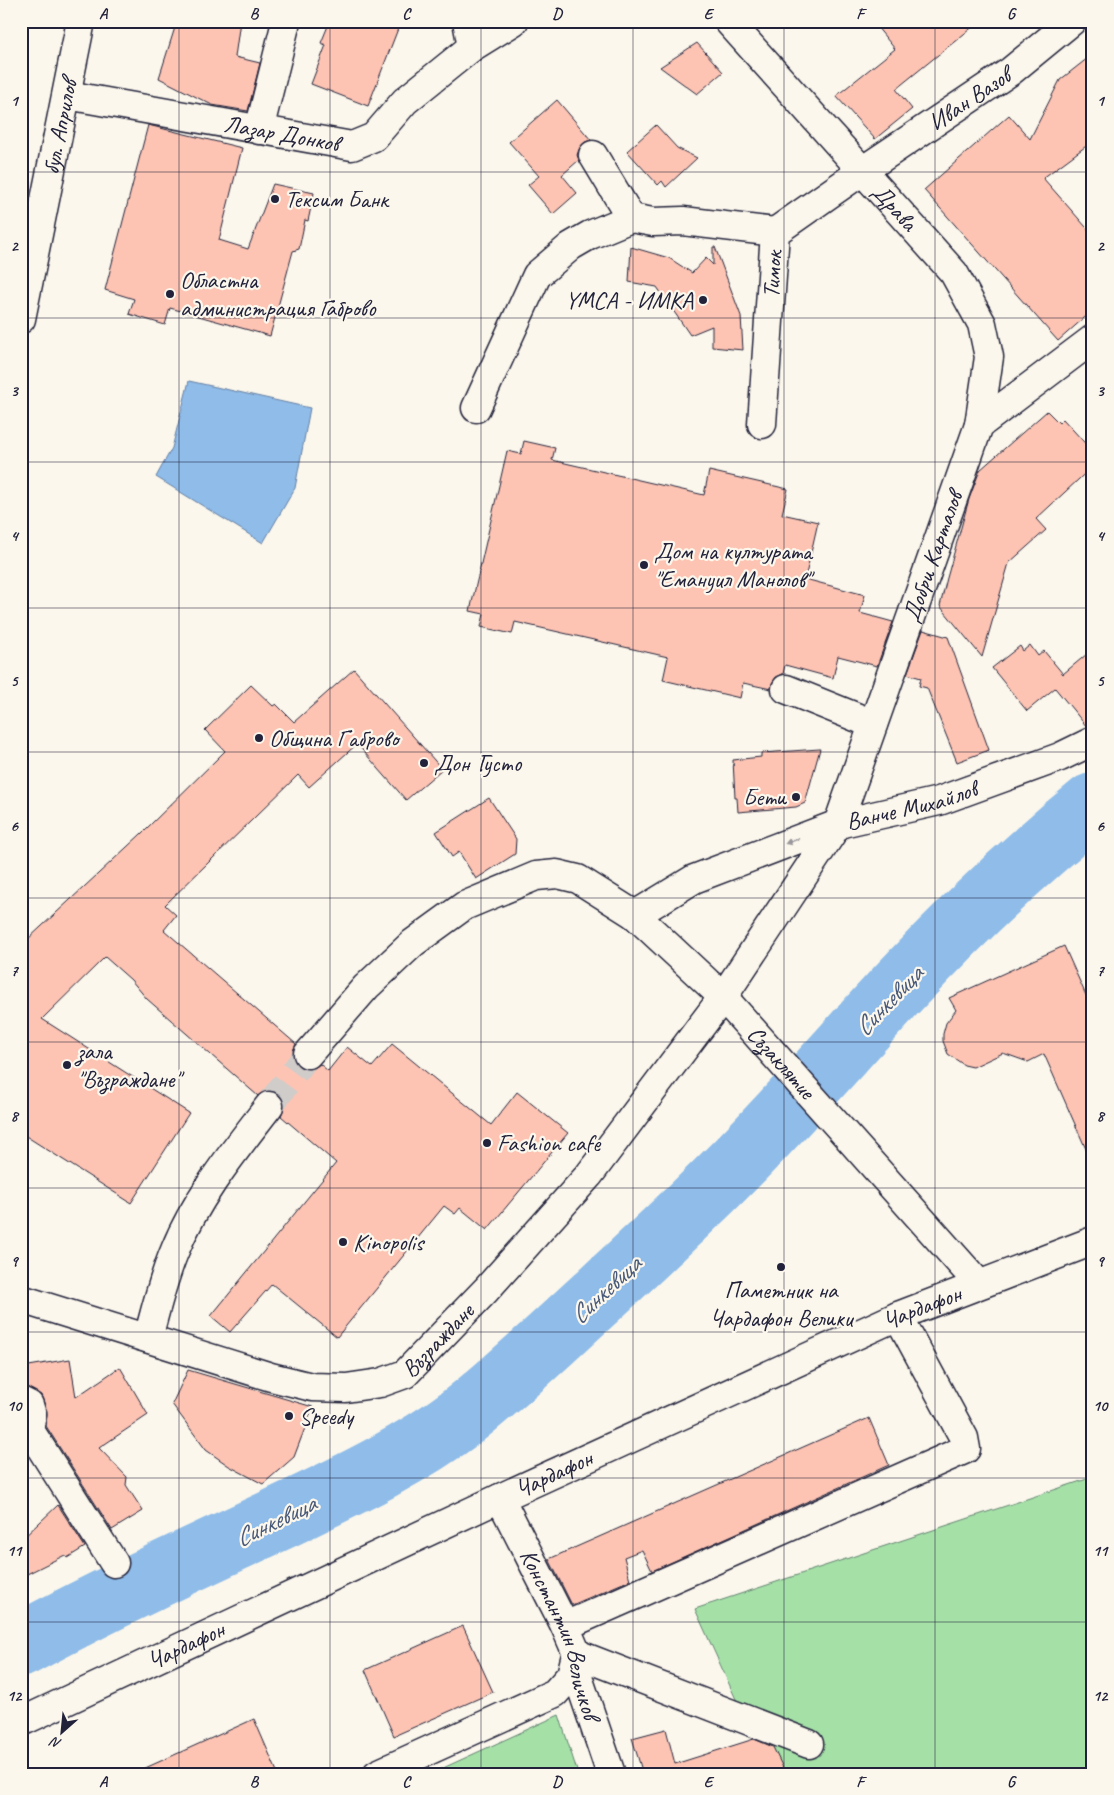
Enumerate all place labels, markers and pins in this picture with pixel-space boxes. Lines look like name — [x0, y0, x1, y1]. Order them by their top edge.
place label: Тексим Банк — [285, 184, 390, 214]
marker: Тексим Банк — [269, 193, 281, 205]
place label: Областна администрация Габрово — [180, 265, 377, 323]
place label: YMCA - ИМКА — [565, 285, 694, 315]
marker: Областна администрация Габрово — [164, 288, 176, 300]
marker: YMCA - ИМКА — [697, 294, 709, 306]
place label: Дом на културата "Емануил Манолов" — [654, 536, 816, 594]
marker: Дом на културата "Емануил Манолов" — [638, 559, 650, 571]
place label: Община Габрово — [269, 723, 401, 753]
marker: Община Габрово — [253, 732, 265, 744]
place label: Дон Густо — [434, 748, 523, 778]
marker: Дон Густо — [418, 757, 430, 769]
place label: Бети — [743, 782, 787, 812]
marker: Бети — [790, 791, 802, 803]
place label: зала "Възраждане" — [74, 1036, 185, 1095]
marker: зала "Възраждане" — [61, 1059, 73, 1071]
place label: Fashion cafe — [497, 1128, 602, 1158]
marker: Fashion cafe — [481, 1137, 493, 1149]
place label: Kinopolis — [353, 1227, 426, 1257]
marker: Kinopolis — [337, 1236, 349, 1248]
marker: Паметник на Чардафон Велики — [775, 1261, 787, 1273]
place label: Паметник на Чардафон Велики — [710, 1275, 855, 1333]
place label: Speedy — [299, 1401, 355, 1431]
marker: Speedy — [283, 1410, 295, 1422]

